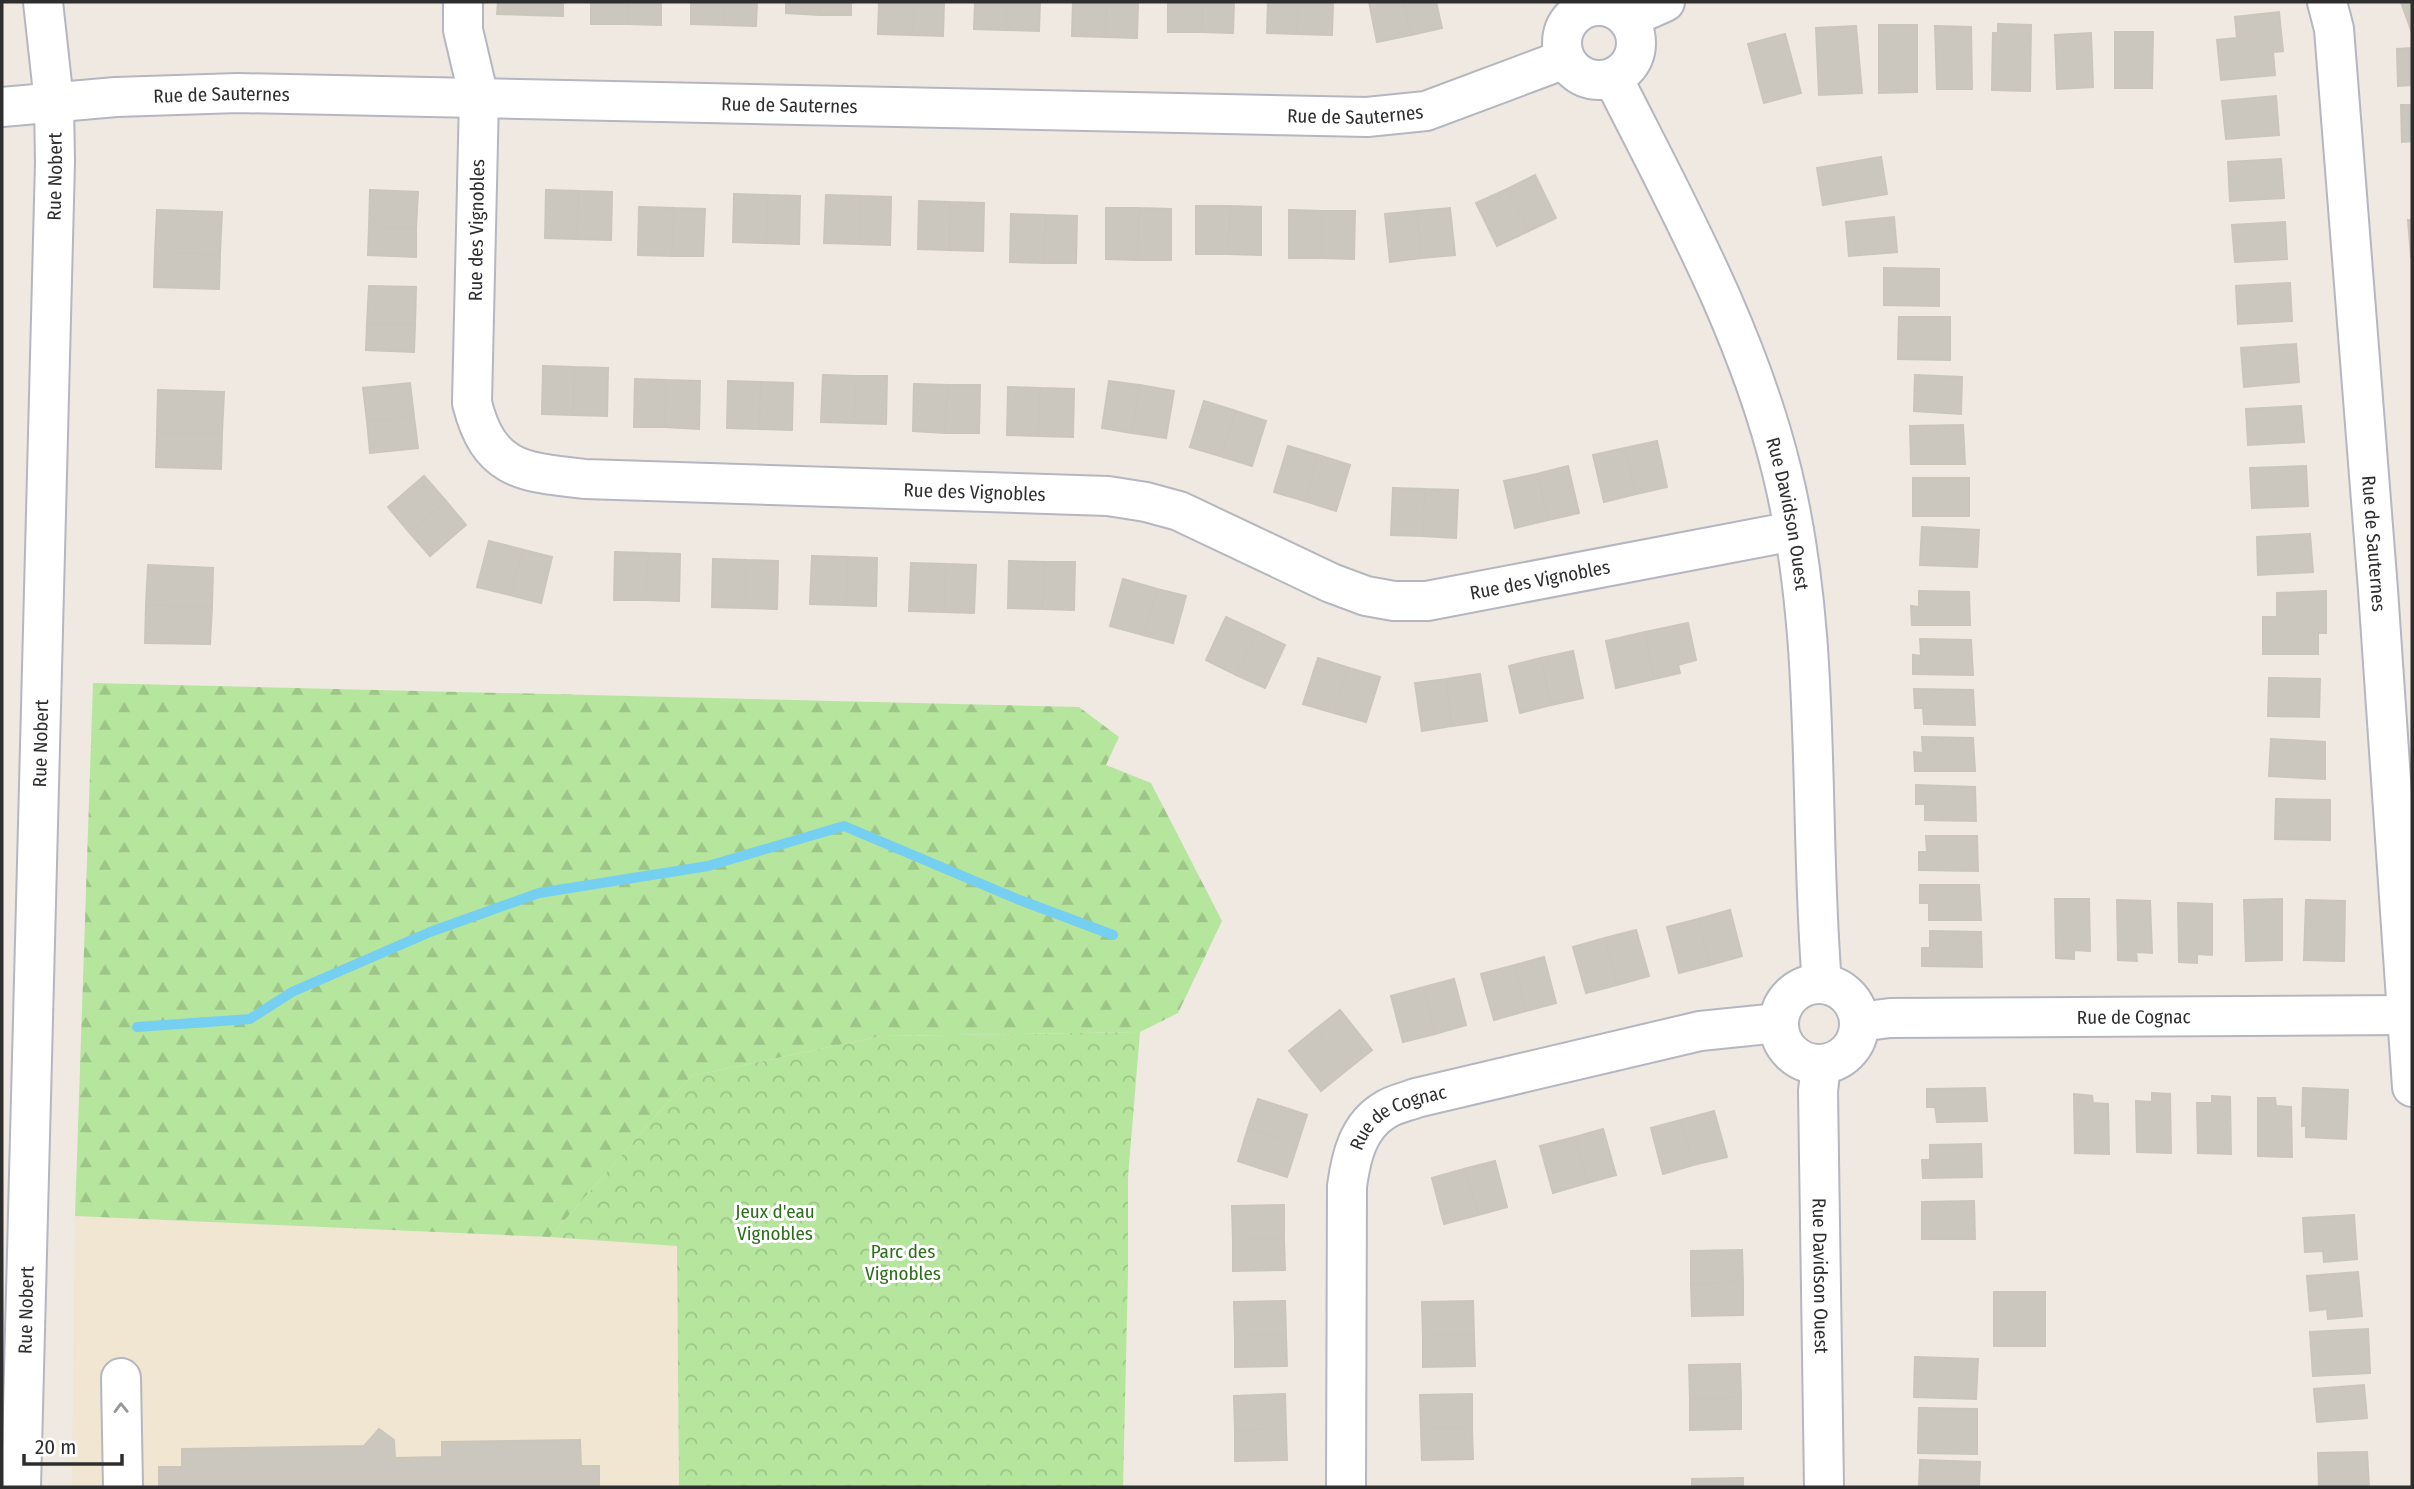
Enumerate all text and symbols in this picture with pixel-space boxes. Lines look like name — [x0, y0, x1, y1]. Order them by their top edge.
street label: Rue de Sauternes — [153, 82, 290, 108]
street label: Rue de Sauternes — [721, 92, 858, 118]
street label: Rue de Sauternes — [1287, 100, 1424, 129]
street label: Rue Nobert — [43, 131, 67, 221]
street label: Rue des Vignobles — [464, 159, 489, 301]
street label: Rue Davidson Ouest — [1761, 435, 1814, 592]
street label: Rue de Sauternes — [2357, 475, 2390, 612]
street label: Rue des Vignobles — [903, 478, 1046, 506]
street label: Rue des Vignobles — [1468, 555, 1612, 605]
street label: Rue Nobert — [28, 698, 53, 788]
street label: Rue de Cognac — [2077, 1005, 2191, 1029]
street label: Rue de Cognac — [1345, 1080, 1448, 1153]
street label: Rue Davidson Ouest — [1808, 1198, 1833, 1355]
park label: Jeux d'eau Vignobles — [735, 1200, 815, 1245]
park label: Parc des Vignobles — [865, 1240, 941, 1285]
street label: Rue Nobert — [13, 1265, 39, 1354]
one-way arrow — [114, 1403, 129, 1414]
scale bar — [24, 1422, 122, 1466]
text: 20 m — [35, 1434, 76, 1460]

